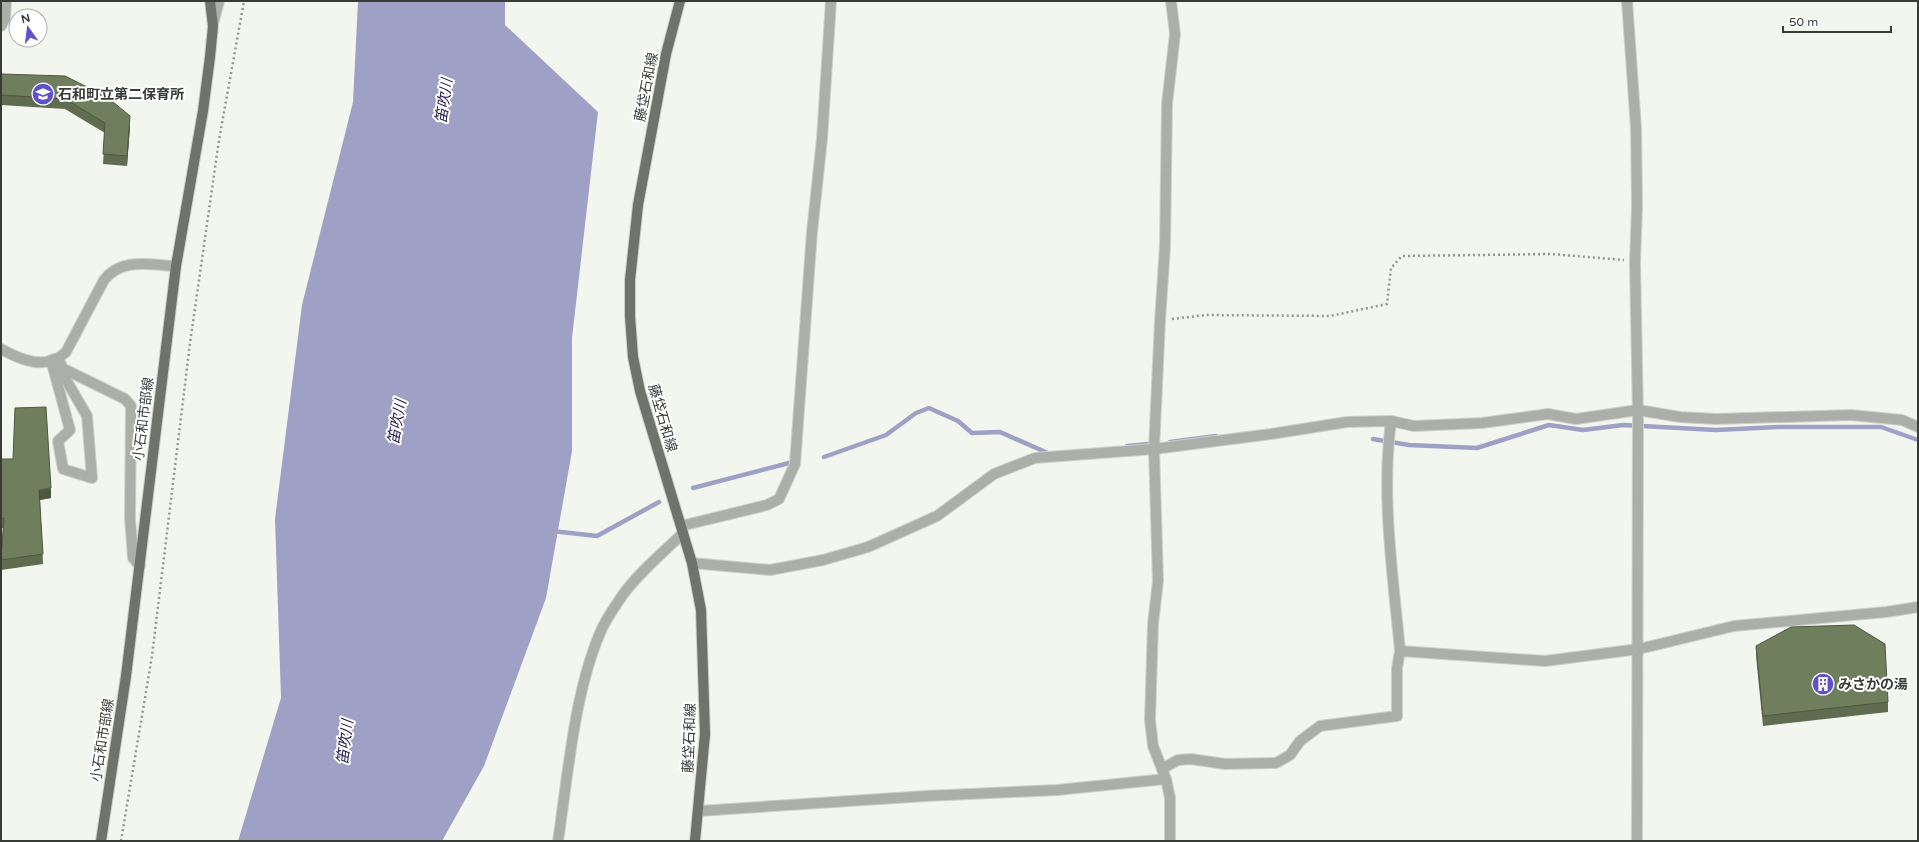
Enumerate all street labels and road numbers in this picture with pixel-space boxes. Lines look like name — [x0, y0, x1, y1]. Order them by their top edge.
street label: 藤垈石和線 — [631, 51, 662, 123]
street label: 小石和市部線 — [130, 376, 157, 462]
street label: 藤垈石和線 — [645, 382, 680, 454]
street label: 小石和市部線 — [88, 697, 117, 783]
street label: 藤垈石和線 — [680, 703, 699, 773]

